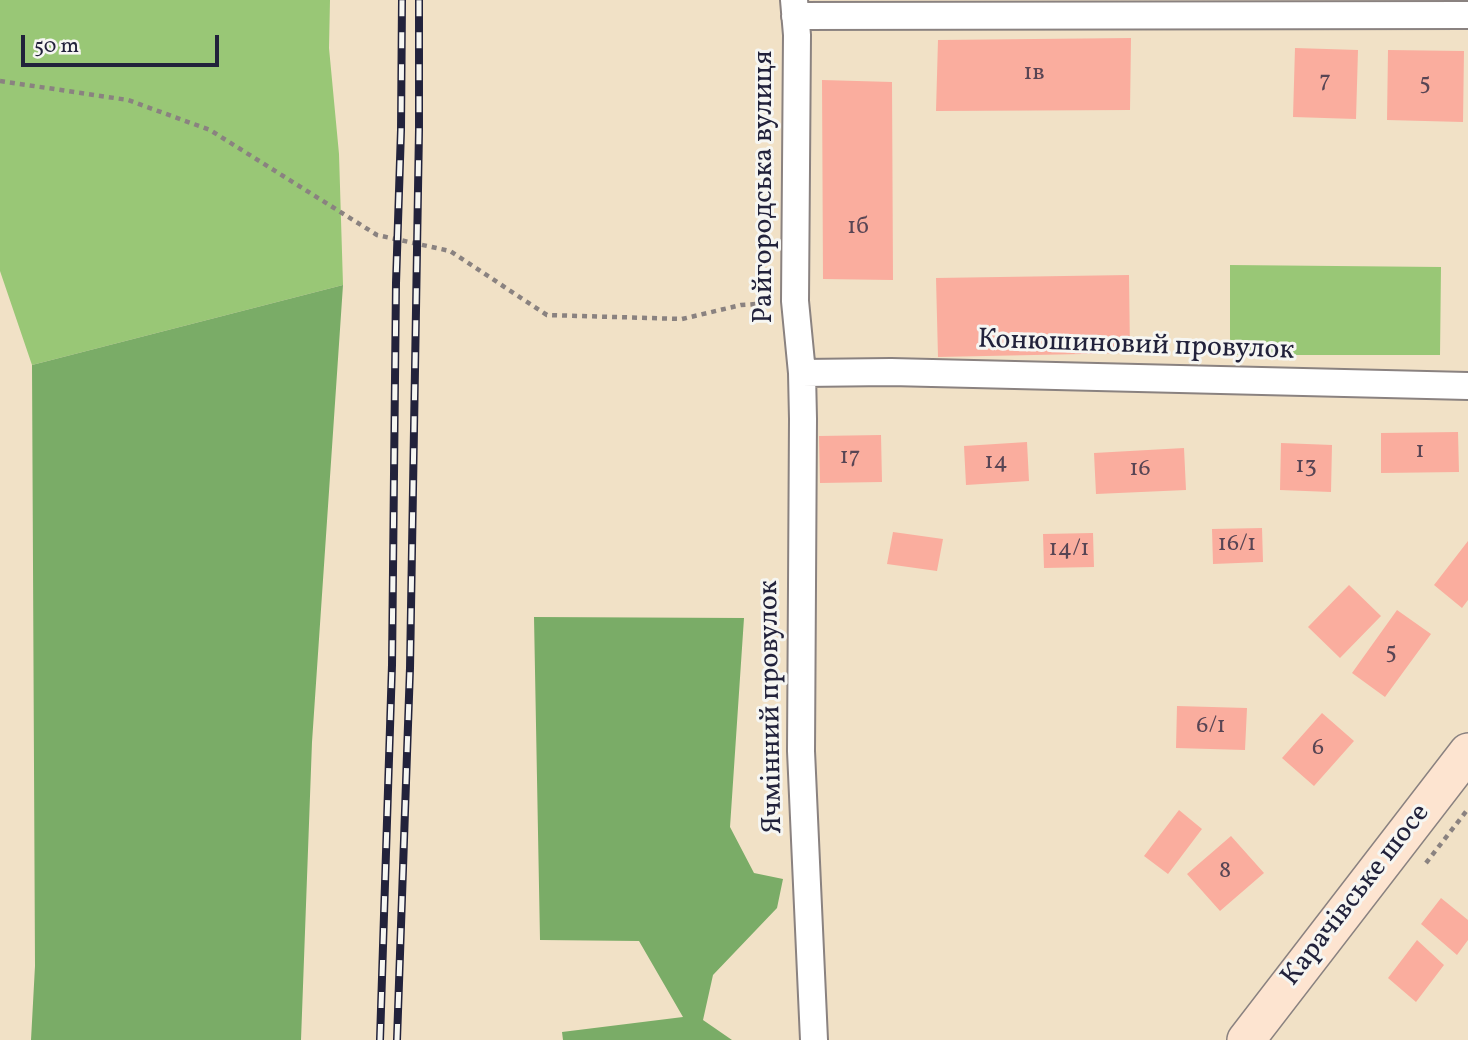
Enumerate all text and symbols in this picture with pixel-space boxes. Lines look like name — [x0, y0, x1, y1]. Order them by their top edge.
scale bar — [24, 21, 222, 65]
text: 50 m — [34, 32, 79, 61]
street label: Райгородська вулиця — [749, 50, 783, 324]
house number: 1в — [1023, 61, 1045, 89]
house number: 7 — [1319, 69, 1331, 97]
house number: 5 — [1419, 71, 1431, 99]
house number: 1б — [847, 215, 869, 243]
street label: Конюшиновий провулок — [977, 325, 1295, 369]
house number: 1 — [1415, 439, 1425, 467]
house number: 17 — [840, 445, 860, 473]
house number: 14 — [984, 450, 1008, 478]
house number: 13 — [1295, 454, 1317, 482]
house number: 16 — [1129, 457, 1151, 485]
house number: 16/1 — [1218, 532, 1256, 560]
house number: 14/1 — [1049, 537, 1089, 565]
street label: Ячмінний провулок — [754, 580, 792, 834]
house number: 5 — [1385, 640, 1397, 668]
house number: 6/1 — [1196, 714, 1226, 742]
house number: 6 — [1312, 736, 1324, 764]
street label: Карачівське шосе — [1275, 798, 1439, 994]
house number: 8 — [1219, 859, 1231, 887]

